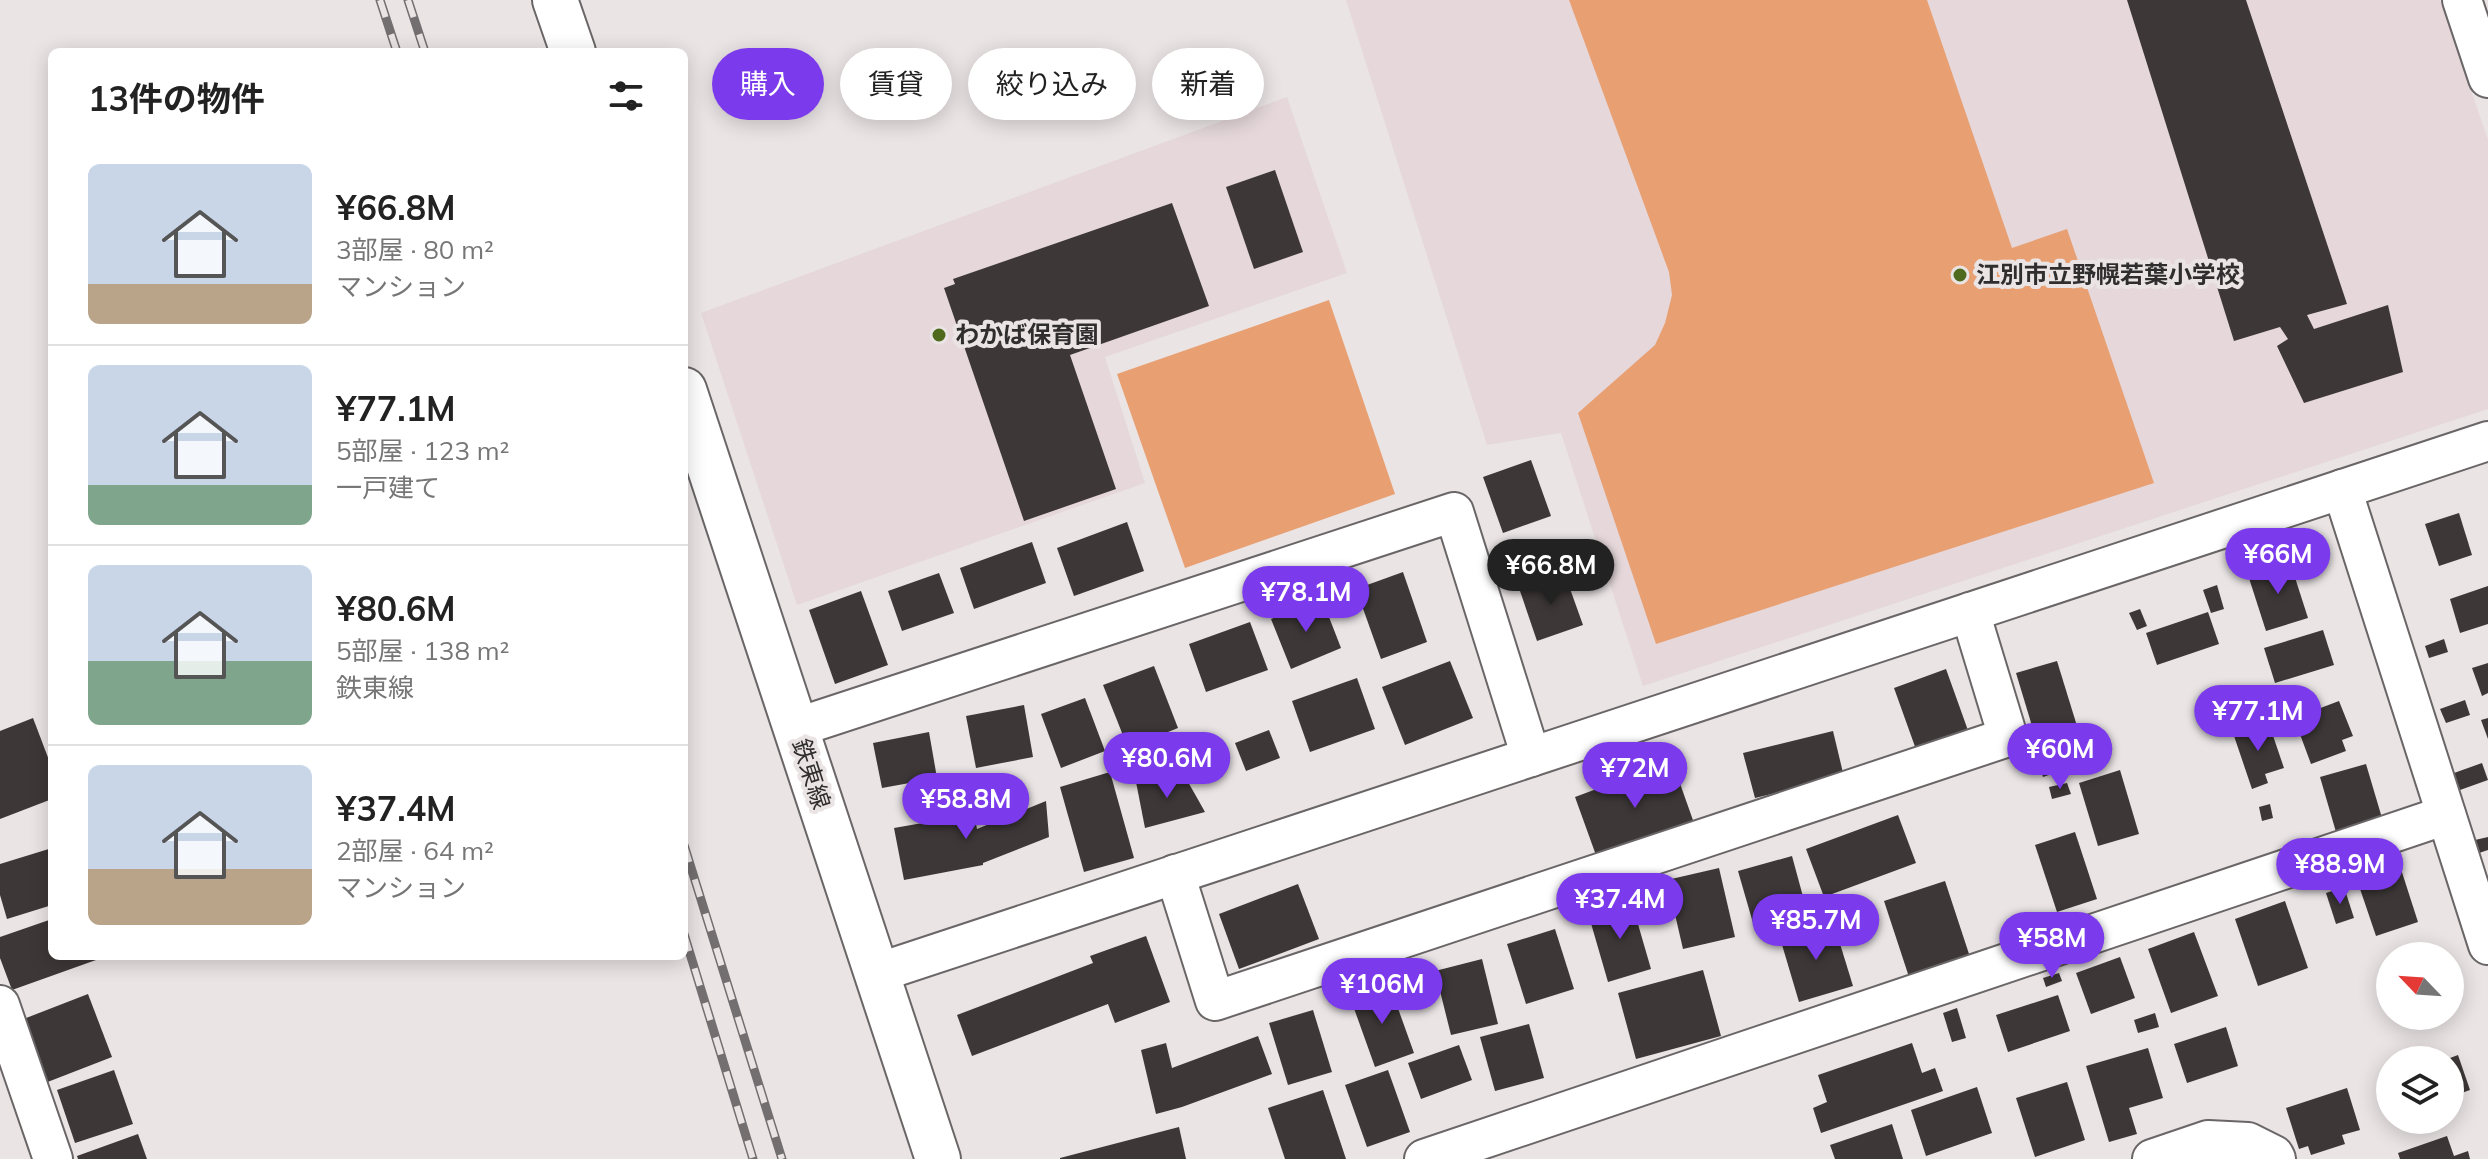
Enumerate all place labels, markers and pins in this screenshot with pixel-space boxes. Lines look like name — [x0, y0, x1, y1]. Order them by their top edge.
place label: 江別市立野幌若葉小学校 — [1976, 259, 2240, 289]
marker: 江別市立野幌若葉小学校 — [1951, 266, 1969, 284]
place label: わかば保育園 — [955, 319, 1099, 349]
marker: わかば保育園 — [930, 326, 948, 344]
pin: ¥66M — [2231, 528, 2325, 596]
pin: ¥66.8M — [1486, 539, 1616, 607]
pin: ¥78.1M — [1241, 566, 1371, 634]
pin: ¥77.1M — [2193, 685, 2323, 753]
pin: ¥60M — [2013, 723, 2107, 791]
pin: ¥80.6M — [1102, 732, 1232, 800]
pin: ¥72M — [1588, 742, 1682, 810]
pin: ¥58.8M — [901, 773, 1031, 841]
pin: ¥88.9M — [2275, 838, 2405, 906]
pin: ¥37.4M — [1555, 873, 1685, 941]
pin: ¥85.7M — [1751, 894, 1881, 962]
pin: ¥58M — [2005, 912, 2099, 980]
pin: ¥106M — [1326, 958, 1438, 1026]

